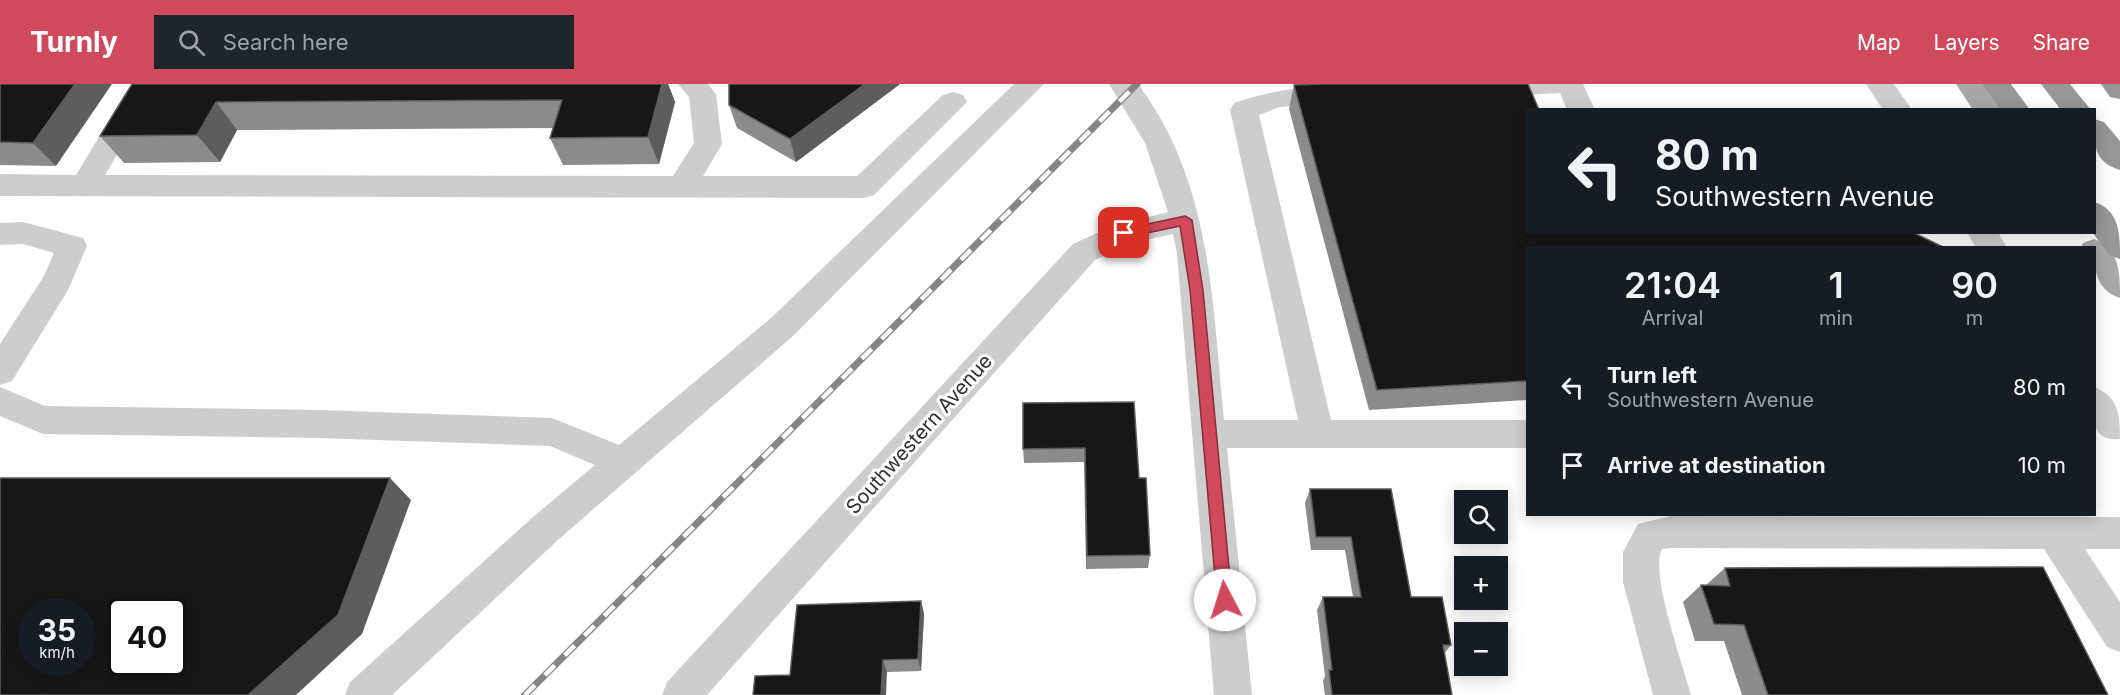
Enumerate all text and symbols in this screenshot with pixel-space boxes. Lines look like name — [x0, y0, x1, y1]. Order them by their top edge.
search box — [154, 15, 574, 69]
text: Turnly — [30, 25, 118, 59]
icon: search — [175, 26, 208, 59]
text: Search here — [223, 29, 349, 55]
text: Map — [1857, 30, 1901, 55]
text: Layers — [1934, 30, 2000, 55]
text: Share — [2033, 30, 2090, 55]
text: 80 m — [1655, 129, 1759, 180]
icon: left — [1556, 132, 1634, 210]
text: Southwestern Avenue — [1655, 180, 1934, 213]
pin — [1098, 207, 1149, 258]
icon: arrive — [1107, 216, 1140, 249]
text: 21:04 — [1624, 263, 1721, 307]
text: 1 — [1828, 263, 1844, 307]
text: 90 — [1951, 263, 1998, 307]
text: Arrival — [1642, 306, 1703, 330]
text: min — [1819, 306, 1853, 330]
text: m — [1966, 306, 1983, 330]
street label: Southwestern Avenue — [841, 349, 997, 519]
text: Turn left — [1607, 362, 1697, 388]
icon: left — [1556, 371, 1589, 404]
text: 80 m — [2013, 374, 2066, 400]
text: Southwestern Avenue — [1607, 388, 1814, 412]
icon: arrive — [1556, 449, 1589, 482]
text: Arrive at destination — [1607, 452, 1826, 478]
text: 10 m — [2018, 452, 2066, 478]
map controls — [1454, 490, 1508, 676]
button: search — [1454, 490, 1508, 544]
button: + — [1454, 556, 1508, 610]
position arrow — [1193, 568, 1257, 632]
speed limit sign: 40 — [108, 598, 186, 676]
text: 35 — [38, 612, 76, 648]
button: − — [1454, 622, 1508, 676]
text: km/h — [39, 643, 75, 662]

